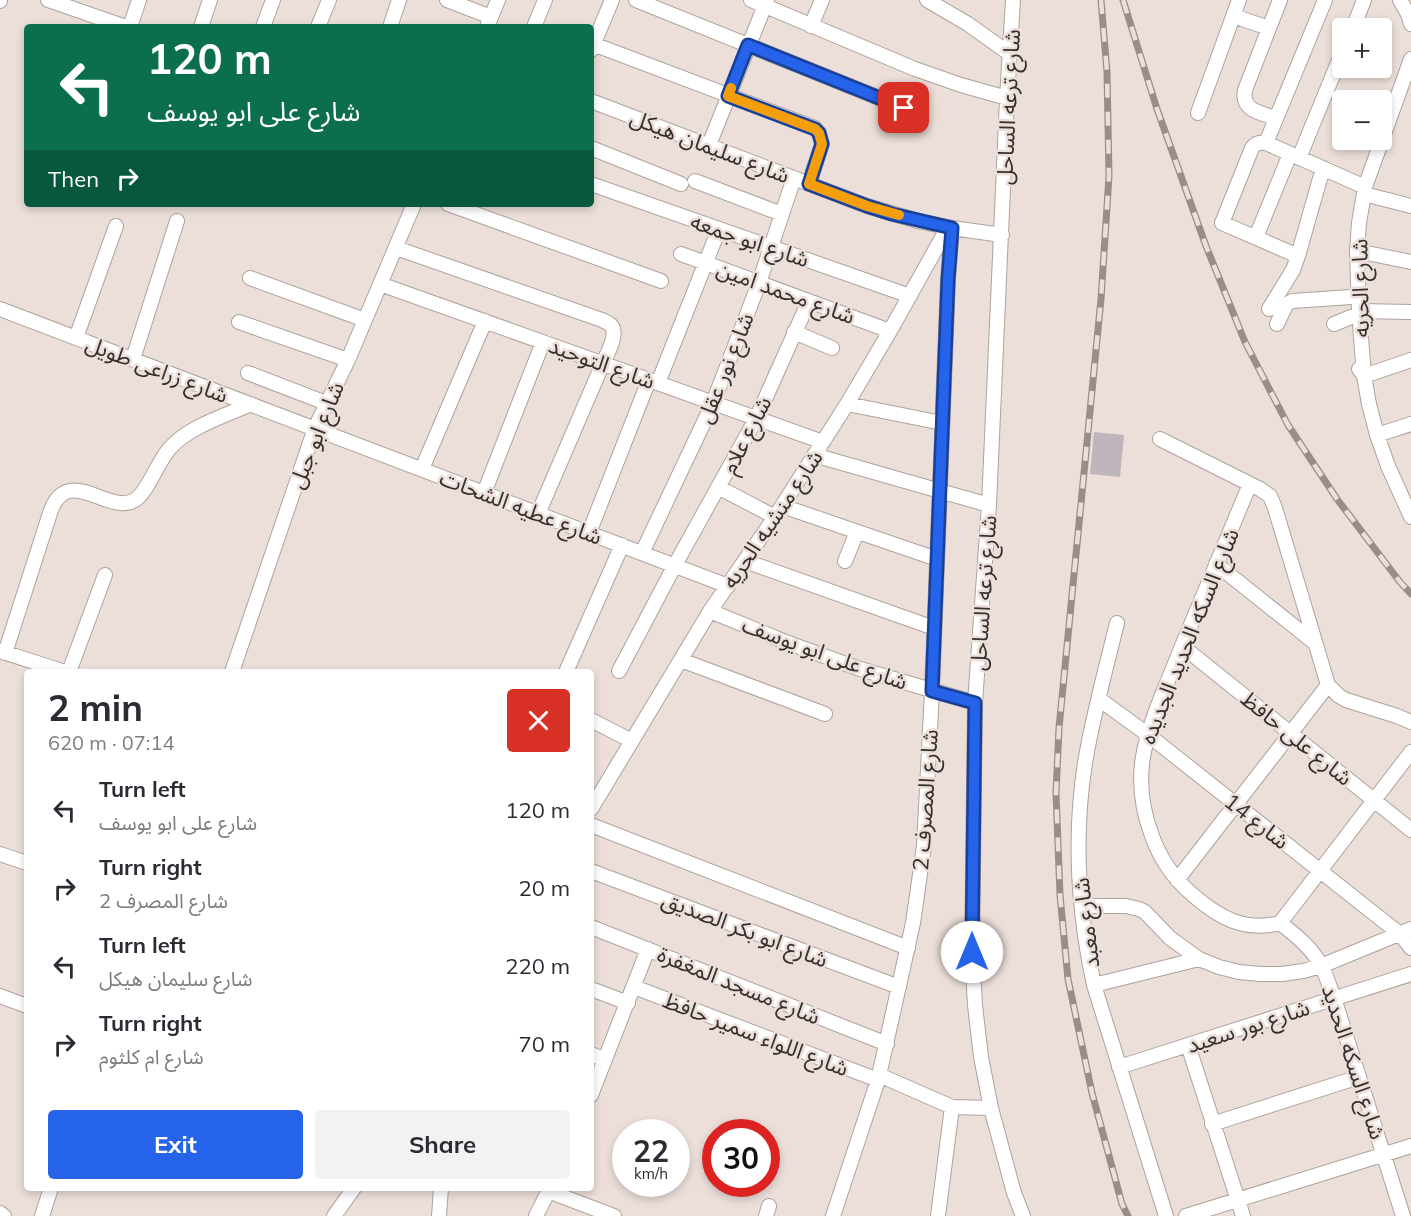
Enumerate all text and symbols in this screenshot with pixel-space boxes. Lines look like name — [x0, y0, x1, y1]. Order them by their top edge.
map controls — [1332, 18, 1392, 150]
button: + — [1332, 18, 1392, 78]
street label: شارع ترعه الساحل — [990, 28, 1029, 186]
text: 120 m — [147, 32, 272, 85]
icon: left — [48, 48, 126, 126]
pin — [878, 82, 929, 133]
button: − — [1332, 90, 1392, 150]
icon: arrive — [887, 91, 920, 124]
text: شارع على ابو يوسف — [147, 94, 360, 128]
street label: شارع سليمان هيكل — [625, 103, 794, 192]
icon: right — [111, 162, 144, 195]
text: Then — [48, 165, 99, 193]
street label: شارع ابو جمعه — [686, 207, 813, 276]
street label: شارع الحريه — [1345, 238, 1378, 338]
street label: شارع محمد امين — [712, 254, 859, 333]
street label: شارع نور عقل — [690, 309, 763, 428]
street label: شارع زراعى طويل — [81, 329, 232, 412]
street label: شارع التوحيد — [544, 331, 659, 398]
street label: شارع ابو جبل — [282, 378, 353, 494]
street label: شارع علام — [715, 391, 780, 480]
street label: شارع منشيه الحريه — [715, 444, 831, 595]
street label: شارع عطيه الشحات — [435, 463, 606, 554]
street label: شارع ترعه الساحل — [964, 514, 1005, 672]
street label: شارع السكه الحديد الجديده — [1133, 524, 1248, 749]
street label: شارع على ابو يوسف — [737, 610, 911, 699]
street label: شارع على حافظ — [1234, 684, 1359, 794]
text: 2 min — [48, 685, 143, 730]
button: close — [507, 689, 570, 752]
street label: شارع المصرف 2 — [906, 728, 947, 872]
text: 620 m · 07:14 — [48, 730, 174, 755]
text: Turn left — [99, 775, 186, 803]
street label: شارع 14 — [1217, 787, 1295, 857]
icon: left — [48, 794, 81, 827]
text: 120 m — [505, 796, 570, 824]
text: شارع على ابو يوسف — [99, 810, 257, 835]
text: Turn right — [99, 853, 202, 881]
icon: right — [48, 872, 81, 905]
text: 20 m — [519, 874, 570, 902]
street label: شارع معبد — [1067, 876, 1108, 970]
street label: شارع ابو بكر الصديق — [657, 885, 832, 976]
text: شارع المصرف 2 — [99, 888, 228, 913]
position arrow — [940, 920, 1004, 984]
text: Turn left — [99, 931, 186, 959]
street label: شارع مسجد المغفرة — [652, 940, 824, 1033]
icon: left — [48, 950, 81, 983]
text: 220 m — [505, 952, 570, 980]
text: شارع سليمان هيكل — [99, 966, 252, 991]
street label: شارع السكه الحديد — [1313, 981, 1392, 1144]
street label: شارع اللواء سمير حافظ — [658, 986, 853, 1085]
street label: شارع بور سعيد — [1183, 993, 1314, 1062]
text: Turn right — [99, 1009, 202, 1037]
icon: right — [48, 1028, 81, 1061]
text: 70 m — [519, 1030, 570, 1058]
text: شارع ام كلثوم — [99, 1044, 204, 1069]
button: Exit — [48, 1110, 303, 1179]
button: Share — [315, 1110, 570, 1179]
speed limit sign: 30 — [702, 1119, 780, 1197]
text: 22 — [633, 1132, 669, 1170]
text: km/h — [634, 1164, 668, 1183]

